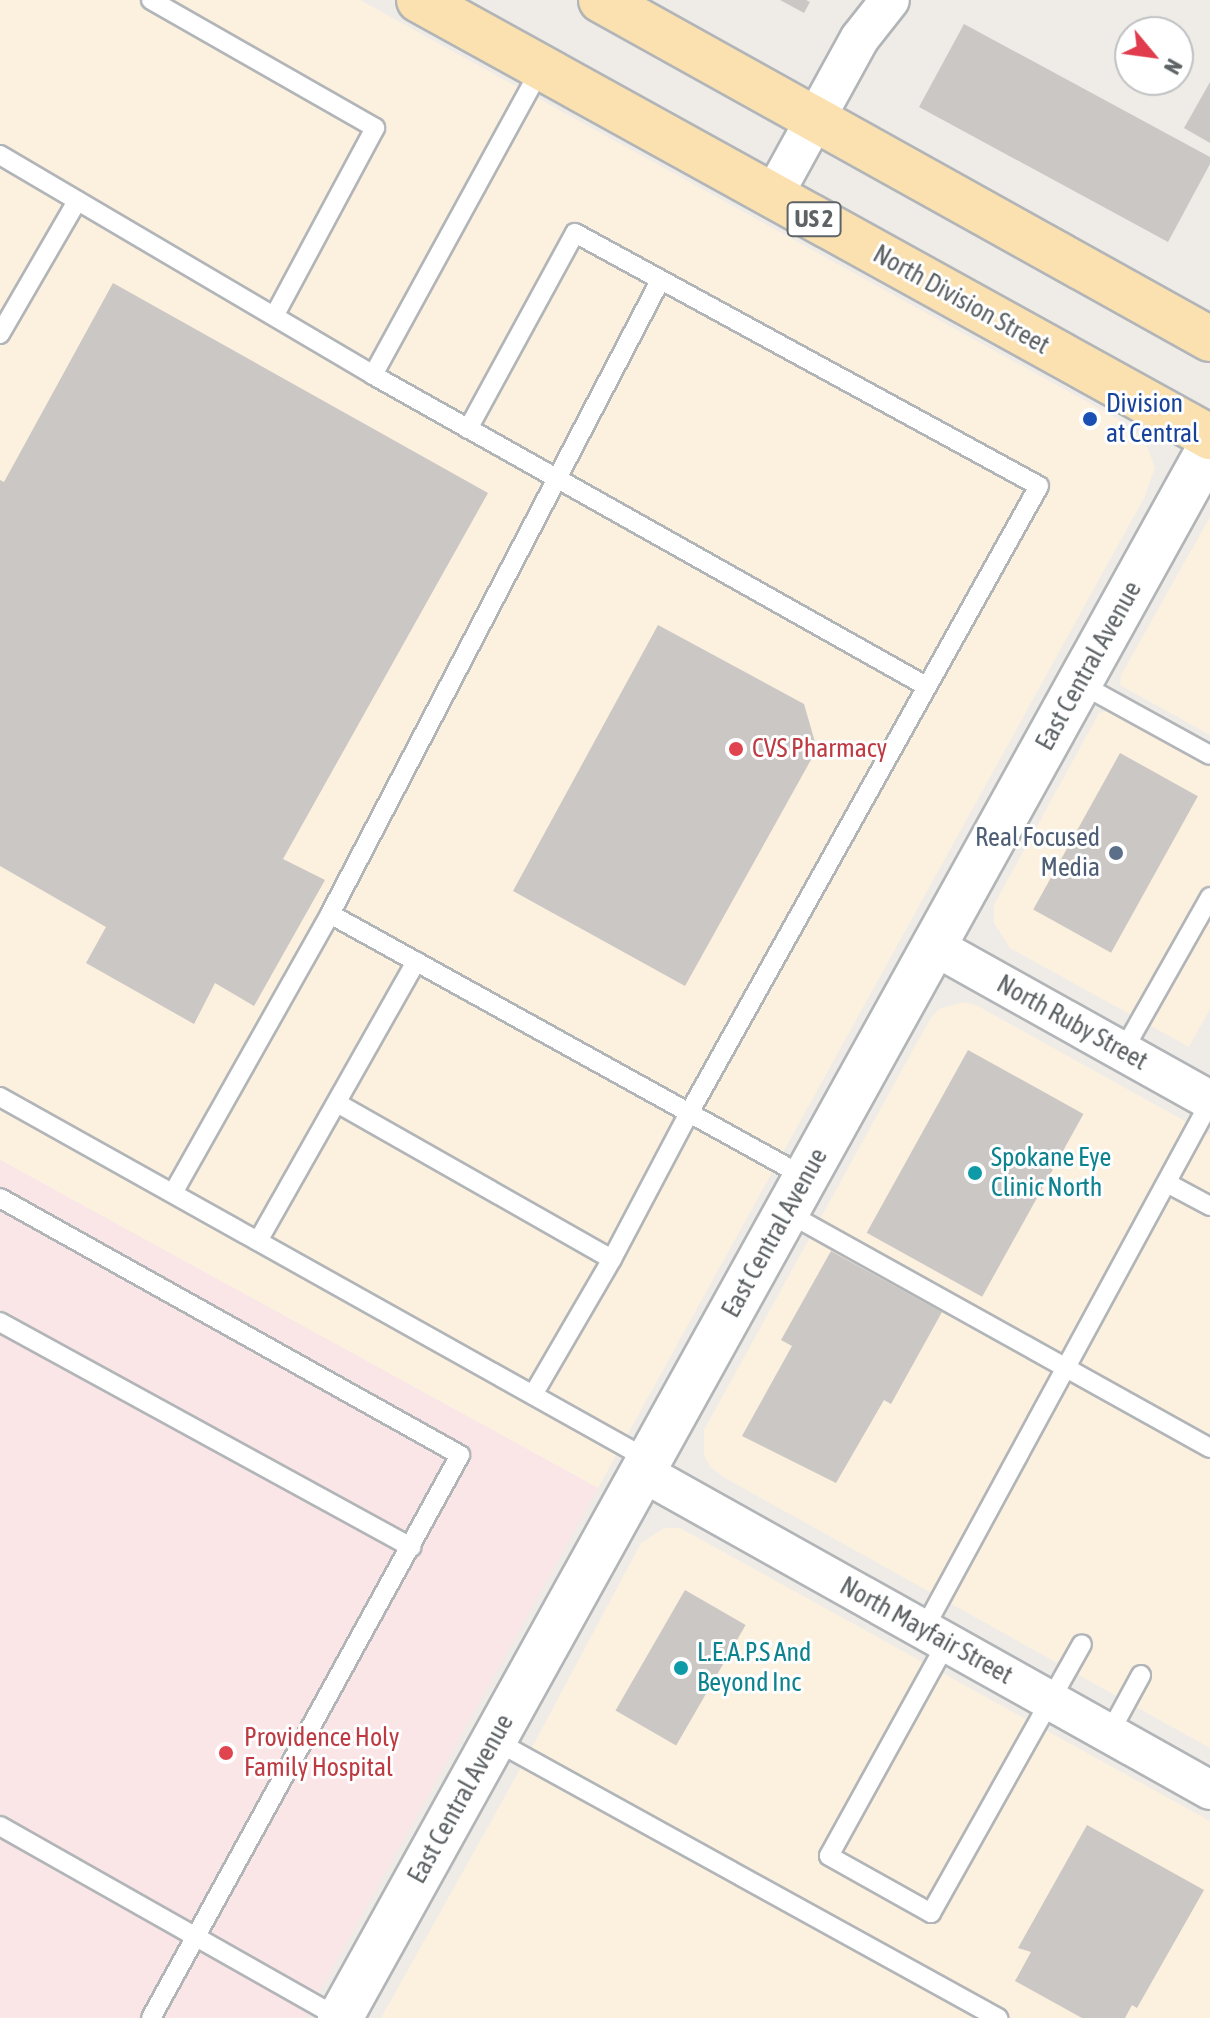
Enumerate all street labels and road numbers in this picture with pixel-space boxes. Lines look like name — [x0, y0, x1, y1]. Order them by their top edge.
road number: US 2 — [786, 199, 842, 239]
street label: North Division Street — [868, 239, 1054, 361]
street label: East Central Avenue — [1030, 576, 1148, 756]
street label: North Ruby Street — [991, 969, 1153, 1077]
street label: East Central Avenue — [716, 1143, 834, 1323]
street label: North Mayfair Street — [834, 1571, 1018, 1691]
street label: East Central Avenue — [402, 1709, 520, 1889]

